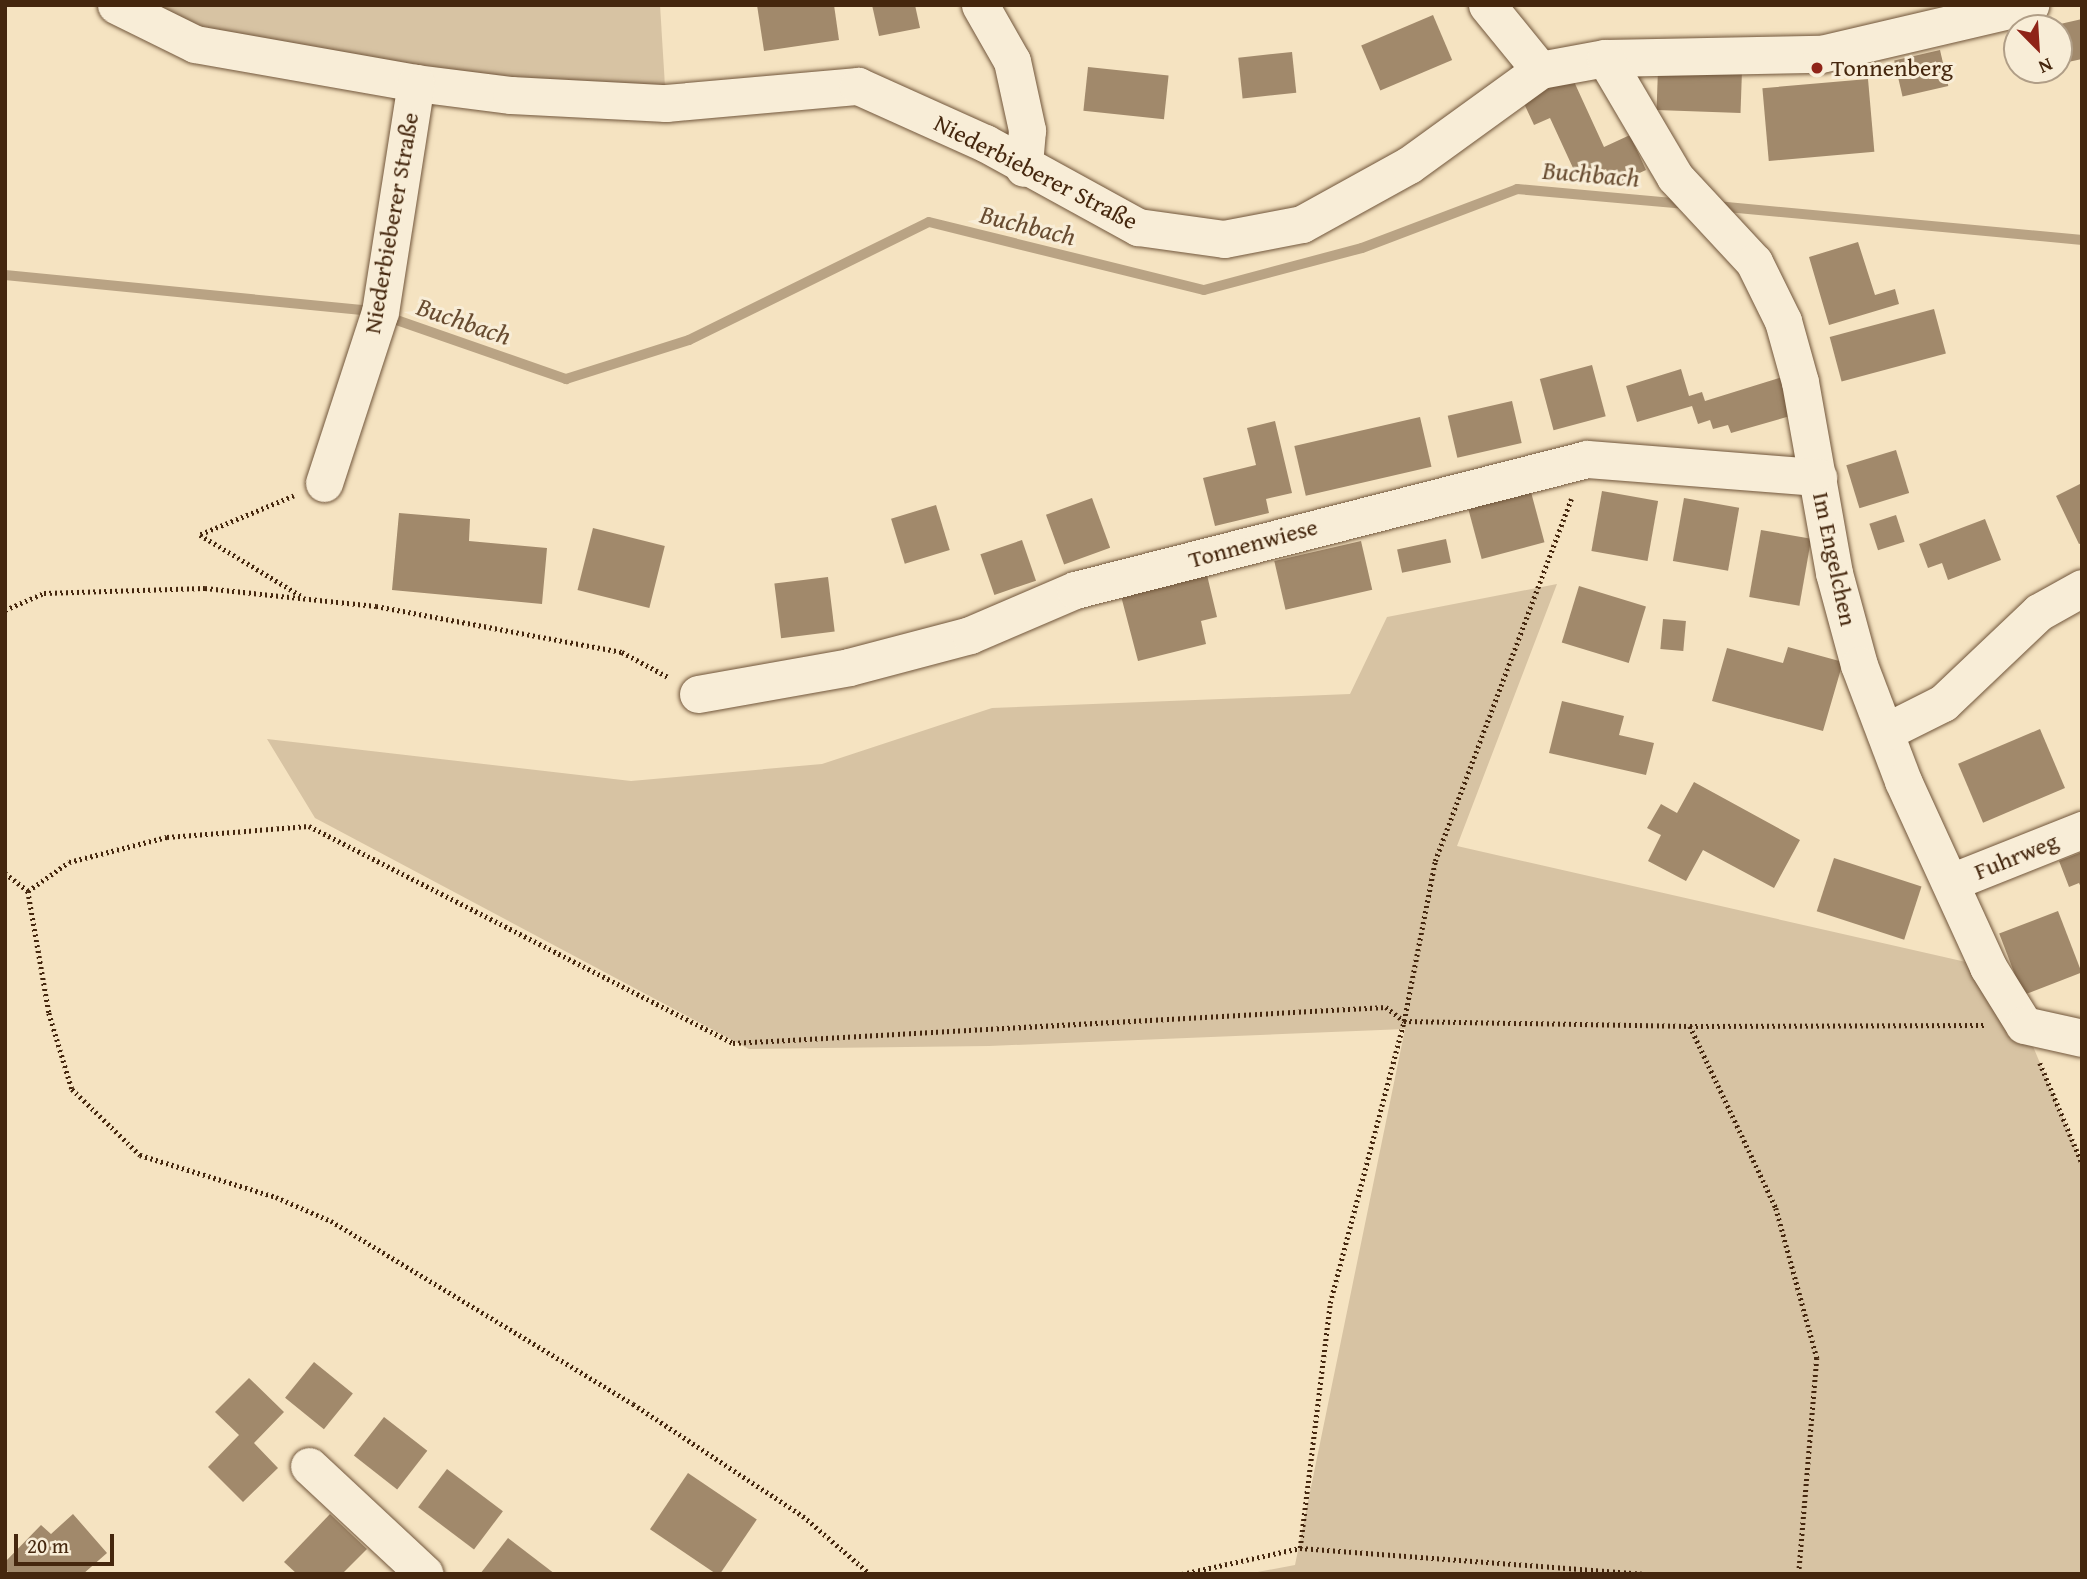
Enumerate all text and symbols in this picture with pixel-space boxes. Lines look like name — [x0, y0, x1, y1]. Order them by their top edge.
north arrow — [2003, 14, 2073, 84]
text: N — [2034, 51, 2057, 82]
place label: Tonnenberg — [1831, 54, 1953, 82]
marker: Tonnenberg — [1809, 60, 1825, 76]
street label: Niederbieberer Straße — [930, 108, 1142, 236]
street label: Niederbieberer Straße — [357, 110, 425, 336]
water label: Buchbach — [1541, 154, 1641, 194]
water label: Buchbach — [977, 198, 1079, 252]
water label: Buchbach — [413, 290, 515, 352]
street label: Im Engelchen — [1807, 489, 1863, 629]
street label: Tonnenwiese — [1185, 512, 1321, 574]
street label: Fuhrweg — [1970, 826, 2062, 886]
scale bar — [18, 1520, 117, 1564]
text: 20 m — [27, 1530, 69, 1561]

